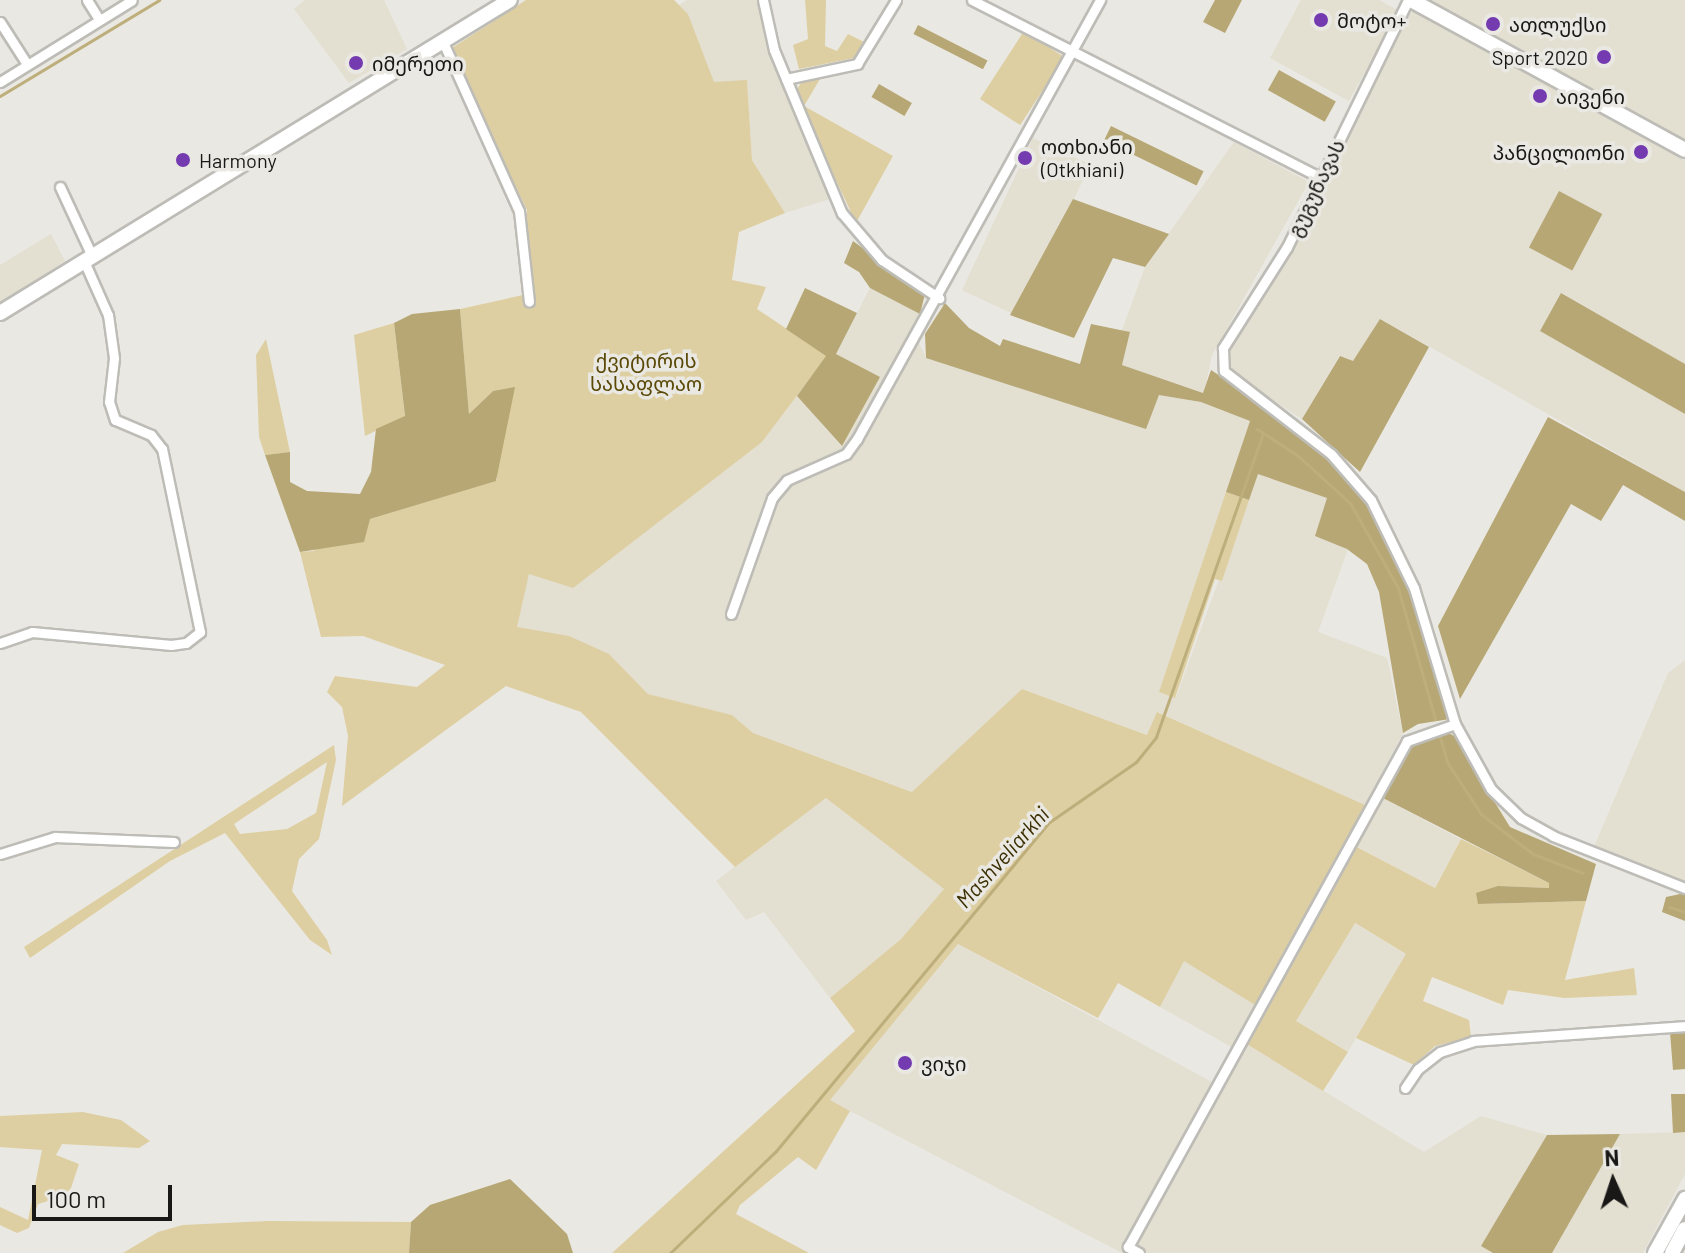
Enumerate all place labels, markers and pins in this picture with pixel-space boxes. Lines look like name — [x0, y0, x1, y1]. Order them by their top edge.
place label: მოტო+ — [1337, 8, 1407, 32]
marker: მოტო+ — [1312, 11, 1330, 29]
place label: ათლუქსი — [1509, 12, 1607, 36]
marker: ათლუქსი — [1484, 15, 1502, 33]
place label: Sport 2020 — [1492, 45, 1588, 69]
marker: Sport 2020 — [1595, 48, 1613, 66]
place label: იმერეთი — [372, 51, 464, 75]
marker: იმერეთი — [347, 54, 365, 72]
place label: აივენი — [1556, 84, 1625, 108]
marker: აივენი — [1531, 87, 1549, 105]
place label: ოთხიანი (Otkhiani) — [1041, 134, 1133, 181]
place label: პანცილიონი — [1493, 140, 1625, 164]
marker: პანცილიონი — [1632, 143, 1650, 161]
place label: Harmony — [199, 148, 277, 172]
marker: ოთხიანი (Otkhiani) — [1016, 149, 1034, 167]
marker: Harmony — [174, 151, 192, 169]
place label: ვიჯი — [921, 1051, 967, 1075]
marker: ვიჯი — [896, 1054, 914, 1072]

